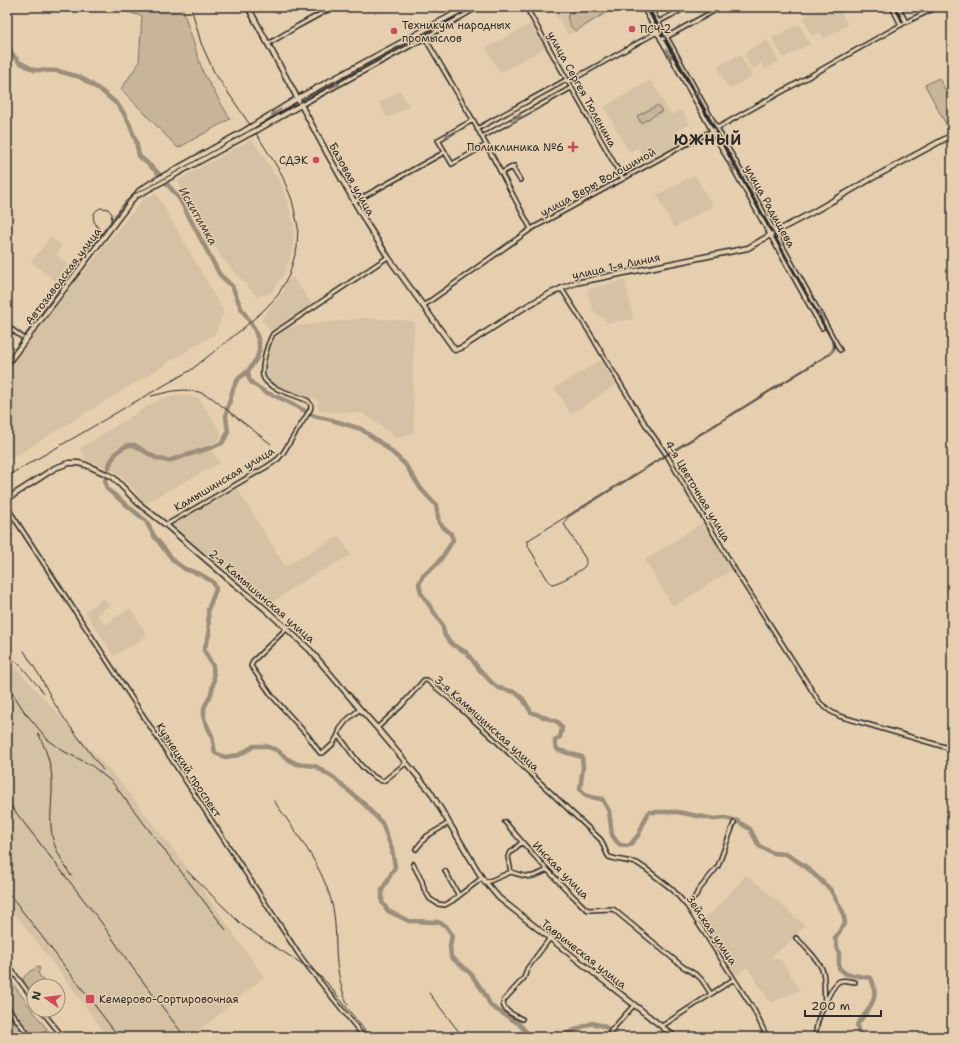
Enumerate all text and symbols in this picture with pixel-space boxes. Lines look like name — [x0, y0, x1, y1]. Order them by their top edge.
place label: Техникум народных промыслов — [402, 18, 511, 46]
place label: ПСЧ-2 — [640, 22, 671, 37]
marker: ПСЧ-2 — [627, 24, 637, 34]
marker: Техникум народных промыслов — [389, 26, 399, 36]
street label: улица Сергея Тюленина — [543, 29, 620, 150]
one-way arrow — [665, 48, 672, 59]
one-way arrow — [329, 83, 341, 89]
one-way arrow — [695, 89, 702, 100]
one-way arrow — [271, 108, 281, 116]
one-way arrow — [510, 115, 522, 122]
one-way arrow — [444, 130, 456, 137]
district label: ЮЖНЫЙ — [674, 130, 742, 150]
street label: Базовая улица — [325, 140, 378, 219]
place label: Поликлиника №6 — [467, 140, 564, 155]
marker: Поликлиника №6 — [567, 141, 579, 153]
street label: улица Веры Волошиной — [538, 144, 659, 221]
place label: СДЭК — [279, 153, 308, 168]
marker: СДЭК — [311, 155, 321, 165]
one-way arrow — [729, 161, 735, 173]
street label: улица Радищева — [741, 162, 799, 250]
water label: Искитимка — [175, 184, 221, 248]
street label: Автозаводская улица — [22, 225, 105, 328]
street label: улица 1-я Линия — [571, 250, 661, 283]
one-way arrow — [818, 310, 824, 322]
street label: 4-я Цветочная улица — [661, 438, 734, 545]
street label: Камышинская улица — [171, 443, 277, 515]
street label: 2-я Камышинская улица — [206, 546, 318, 647]
street label: 3-я Камышинская улица — [431, 672, 542, 775]
street label: Кузнецкий проспект — [152, 720, 225, 821]
street label: Инская улица — [529, 838, 592, 903]
street label: Зейская улица — [683, 893, 740, 968]
street label: Таврическая улица — [538, 916, 629, 992]
north arrow — [26, 978, 66, 1018]
text: N — [28, 989, 45, 1002]
place label: Кемерово-Сортировочная — [99, 992, 239, 1007]
scale bar — [805, 992, 881, 1018]
marker: Кемерово-Сортировочная — [84, 993, 96, 1005]
text: 200 m — [811, 998, 850, 1014]

